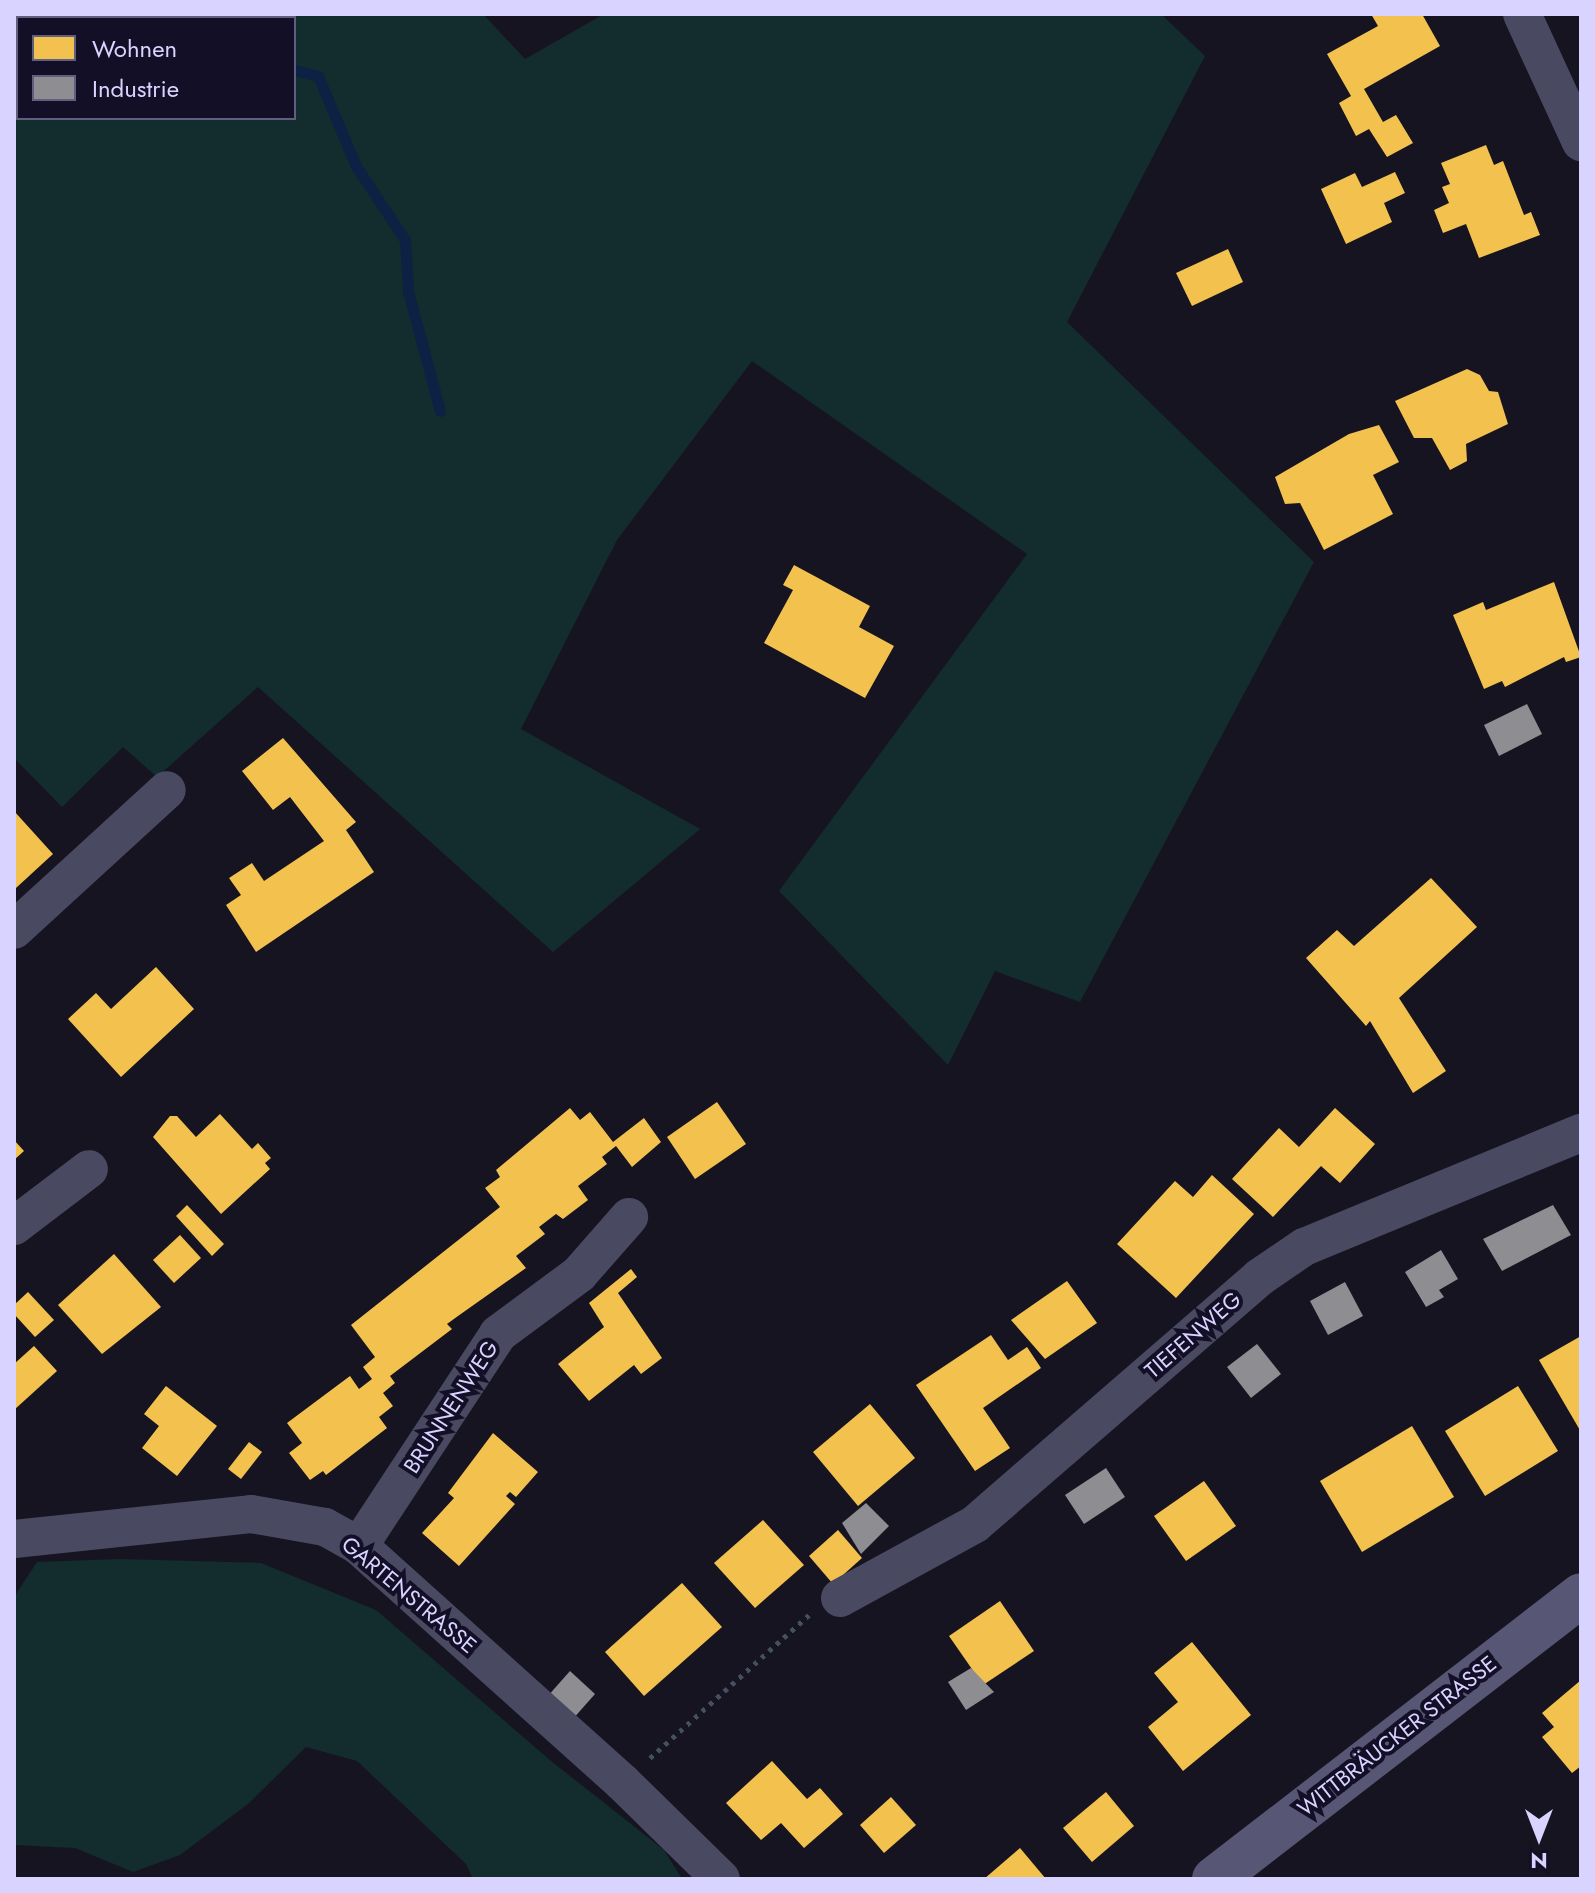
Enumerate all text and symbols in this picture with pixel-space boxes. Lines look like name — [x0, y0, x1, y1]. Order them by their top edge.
legend — [16, 16, 296, 120]
text: Wohnen — [92, 31, 177, 66]
text: Industrie — [92, 71, 179, 106]
street label: TIEFENWEG — [1140, 1286, 1246, 1384]
street label: BRUNNENWEG — [398, 1336, 504, 1478]
street label: GARTENSTRASSE — [336, 1531, 482, 1659]
street label: WITTBRÄUCKER STRASSE — [1292, 1650, 1502, 1822]
north arrow — [1499, 1797, 1579, 1877]
text: N — [1530, 1845, 1548, 1877]

